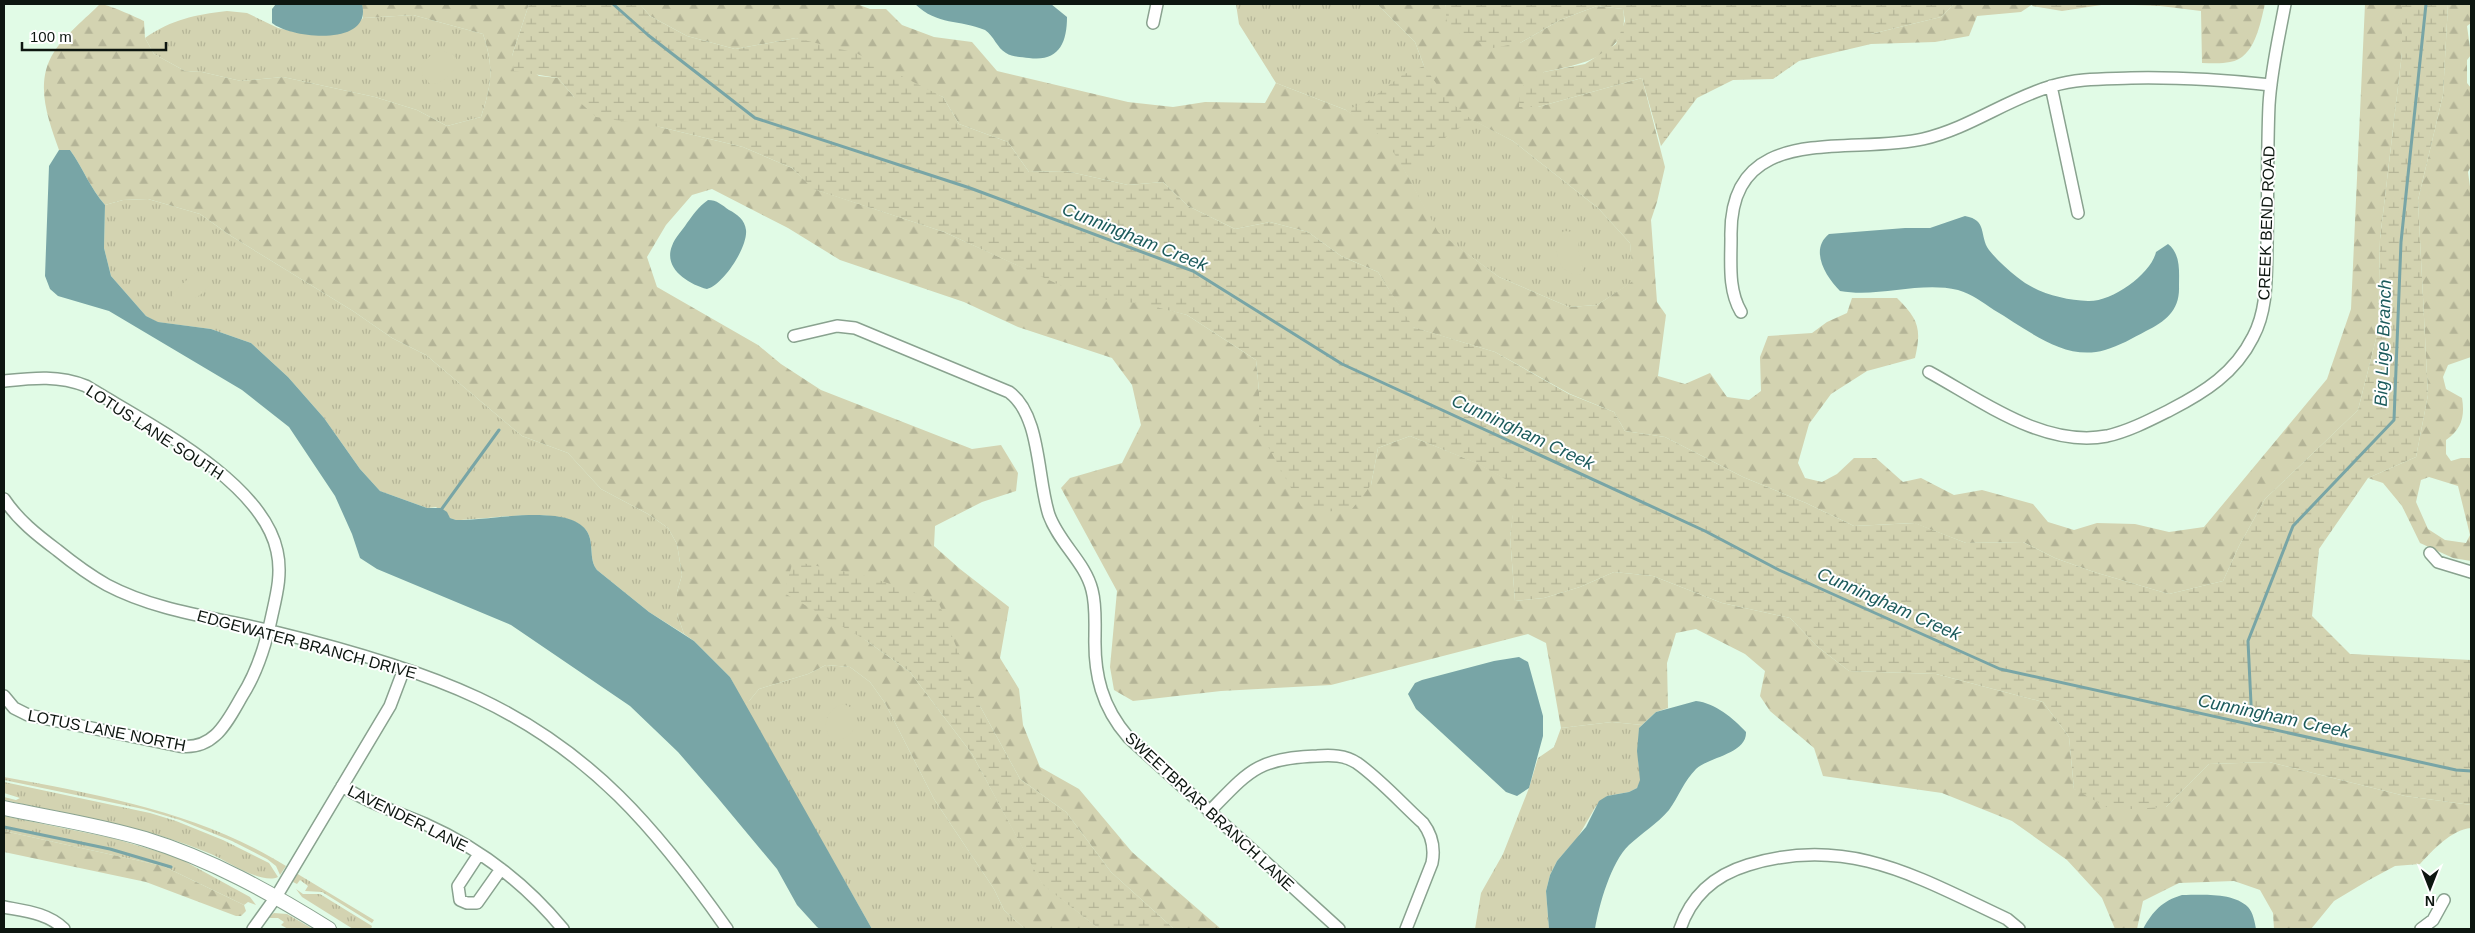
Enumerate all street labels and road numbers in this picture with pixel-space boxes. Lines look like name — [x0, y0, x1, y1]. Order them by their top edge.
street label: CREEK BEND ROAD — [2255, 145, 2278, 301]
street label: LOTUS LANE SOUTH — [83, 382, 226, 483]
street label: EDGEWATER BRANCH DRIVE — [195, 607, 419, 682]
street label: LOTUS LANE NORTH — [26, 707, 187, 754]
street label: SWEETBRIAR BRANCH LANE — [1122, 729, 1297, 894]
street label: LAVENDER LANE — [345, 782, 471, 855]

